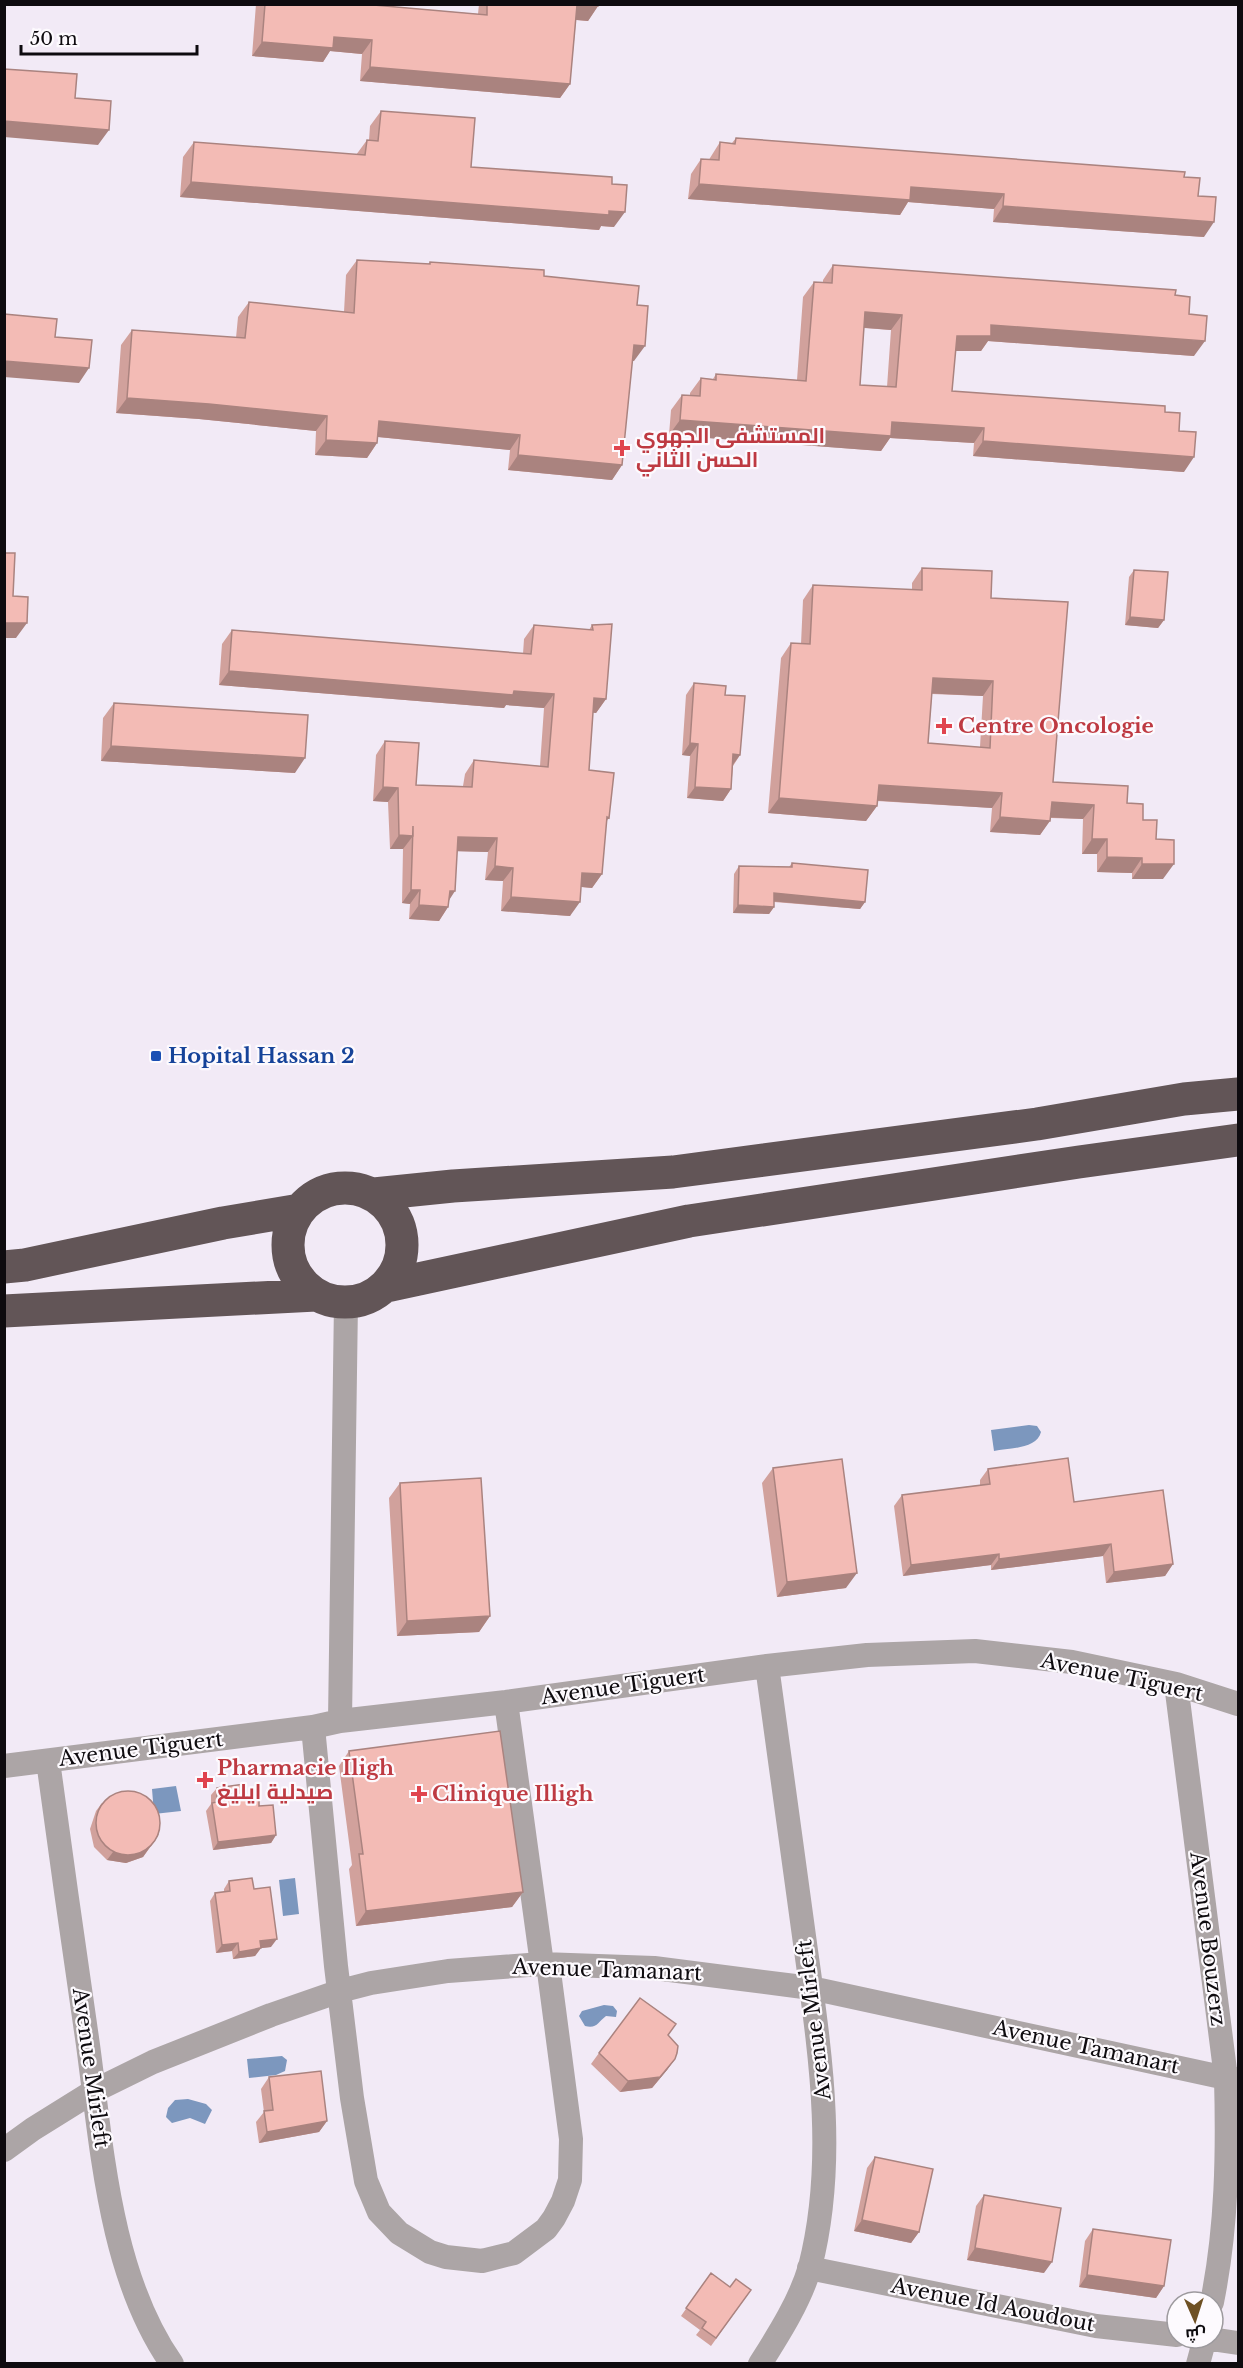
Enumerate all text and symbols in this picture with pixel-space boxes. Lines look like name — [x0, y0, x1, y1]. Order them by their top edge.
scale bar — [21, 18, 196, 56]
text: 50 m — [30, 28, 78, 50]
place label: المستشفى الجهوي الحسن الثاني — [636, 423, 825, 477]
marker: المستشفى الجهوي الحسن الثاني — [613, 439, 631, 457]
place label: Centre Oncologie — [958, 713, 1154, 739]
marker: Centre Oncologie — [935, 717, 953, 735]
place label: Hopital Hassan 2 — [168, 1043, 355, 1069]
marker: Hopital Hassan 2 — [149, 1049, 163, 1063]
street label: Avenue Tiguert — [1037, 1647, 1206, 1707]
street label: Avenue Tiguert — [538, 1662, 707, 1711]
street label: Avenue Tiguert — [56, 1726, 225, 1772]
place label: Pharmacie Iligh صيدلية ايليغ — [217, 1755, 394, 1806]
marker: Pharmacie Iligh صيدلية ايليغ — [198, 1773, 212, 1787]
place label: Clinique Illigh — [432, 1781, 593, 1807]
marker: Clinique Illigh — [410, 1785, 428, 1803]
street label: Avenue Bouzerz — [1184, 1849, 1232, 2028]
street label: Avenue Mirleft — [791, 1938, 837, 2103]
street label: Avenue Tamanart — [511, 1954, 702, 1986]
street label: Avenue Mirleft — [67, 1985, 115, 2150]
street label: Avenue Tamanart — [989, 2014, 1182, 2079]
street label: Avenue Id Aoudout — [888, 2272, 1097, 2338]
north arrow — [1165, 2290, 1225, 2350]
text: ش — [1185, 2324, 1207, 2346]

